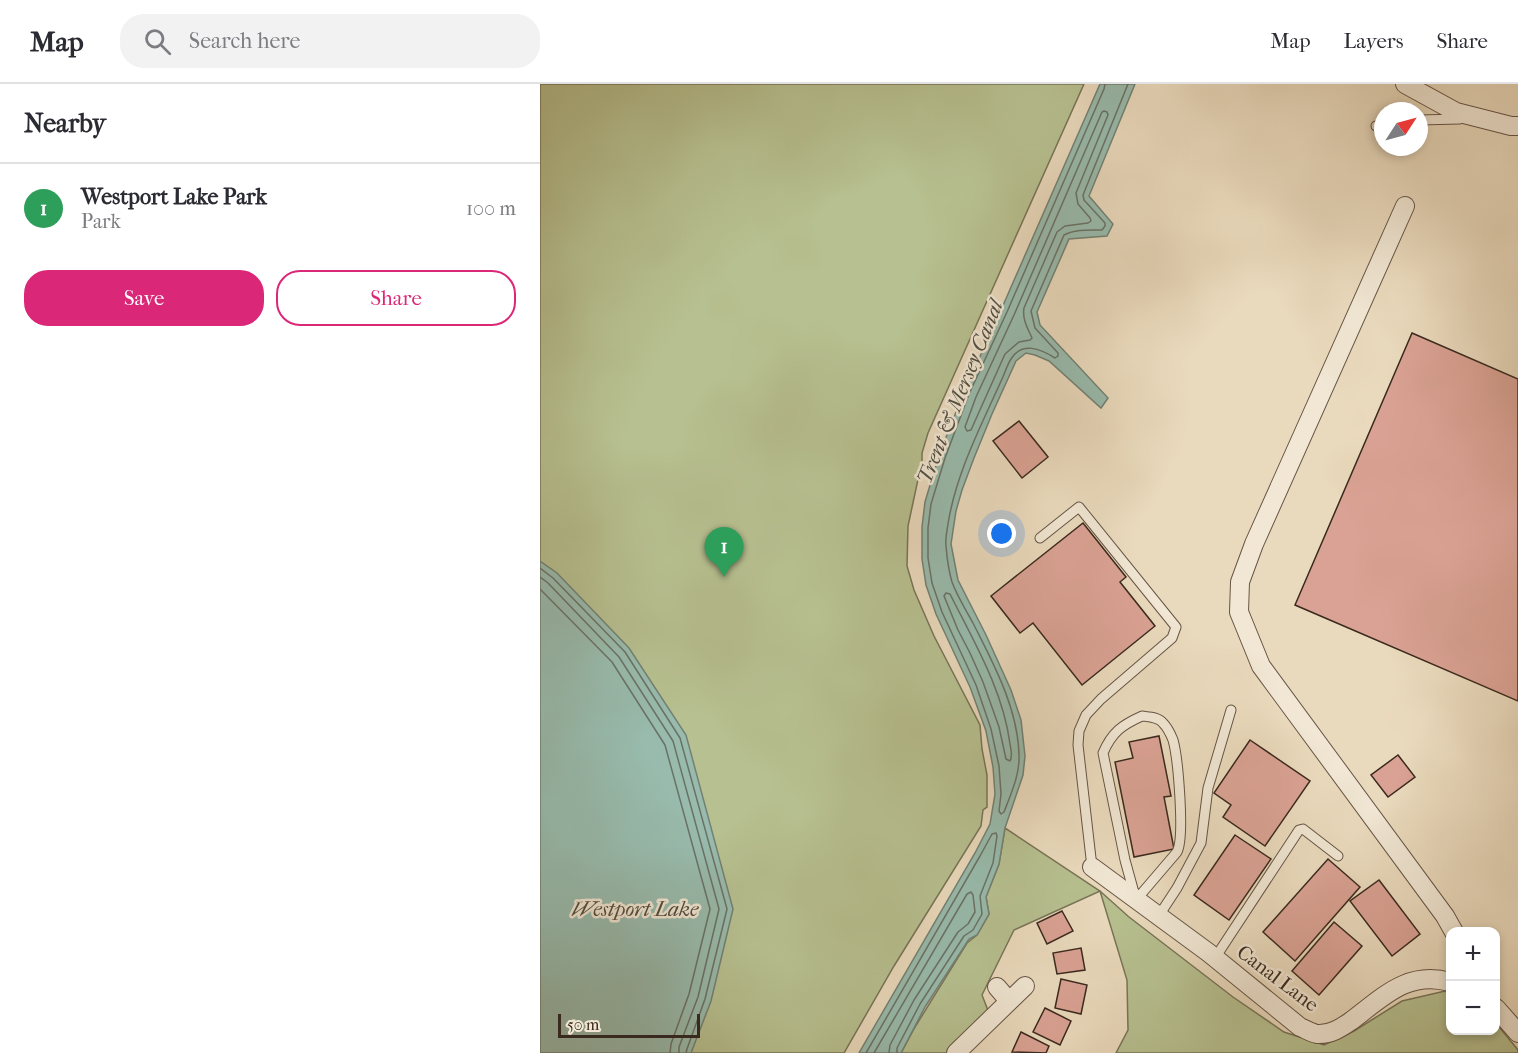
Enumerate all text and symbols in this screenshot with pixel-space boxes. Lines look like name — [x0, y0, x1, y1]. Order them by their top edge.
search box — [120, 14, 540, 68]
text: Map — [30, 25, 84, 58]
icon: search — [141, 25, 174, 58]
text: Search here — [189, 28, 300, 54]
text: Map — [1270, 29, 1311, 53]
text: Layers — [1344, 29, 1403, 53]
text: Share — [1436, 29, 1488, 53]
north arrow — [1374, 102, 1428, 156]
text: Nearby — [24, 108, 106, 139]
text: Westport Lake Park — [81, 184, 267, 210]
text: 1 — [40, 197, 47, 220]
text: 100 m — [466, 197, 516, 220]
text: Park — [81, 210, 121, 233]
button: Save — [24, 270, 264, 326]
button: Share — [276, 270, 516, 326]
water label: Trent & Mersey Canal — [912, 294, 1009, 487]
your location — [987, 519, 1016, 548]
pin: 1 — [704, 528, 744, 577]
water label: Westport Lake — [572, 897, 699, 921]
map controls — [1446, 927, 1500, 1035]
button: + — [1446, 927, 1500, 981]
street label: Canal Lane — [1232, 940, 1323, 1017]
button: − — [1446, 981, 1500, 1035]
scale bar — [558, 1011, 700, 1038]
text: 50 m — [567, 1015, 599, 1034]

